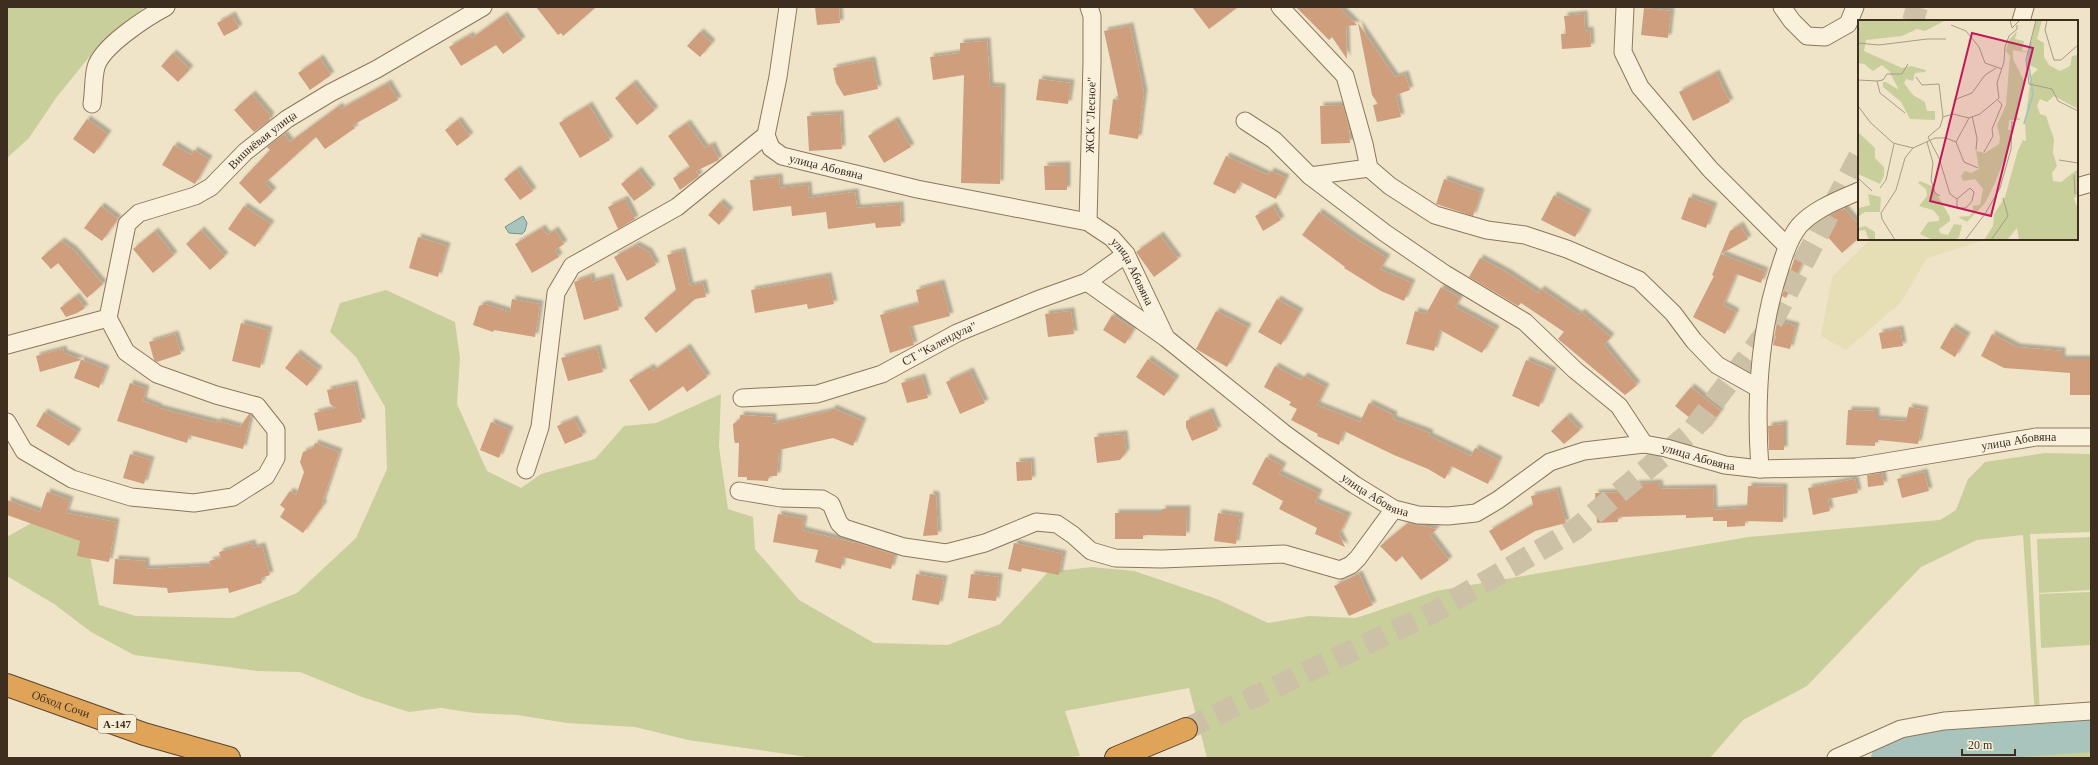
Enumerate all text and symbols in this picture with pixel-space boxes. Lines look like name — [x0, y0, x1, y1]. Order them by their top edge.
inset map — [1858, 20, 2078, 240]
street label: ЖСК "Лесное" — [1083, 77, 1099, 153]
street label: Вишнёвая улица — [225, 108, 300, 172]
street label: улица Абовяна — [788, 151, 865, 183]
street label: улица Абовяна — [1108, 235, 1157, 308]
street label: СТ "Календула" — [900, 319, 979, 369]
street label: улица Абовяна — [1980, 430, 2057, 453]
street label: улица Абовяна — [1661, 440, 1736, 473]
street label: улица Абовяна — [1339, 470, 1411, 520]
street label: Обход Сочи — [30, 687, 92, 721]
road number: А-147 — [98, 715, 136, 733]
scale bar — [1962, 731, 2015, 757]
text: 20 m — [1968, 738, 1993, 752]

